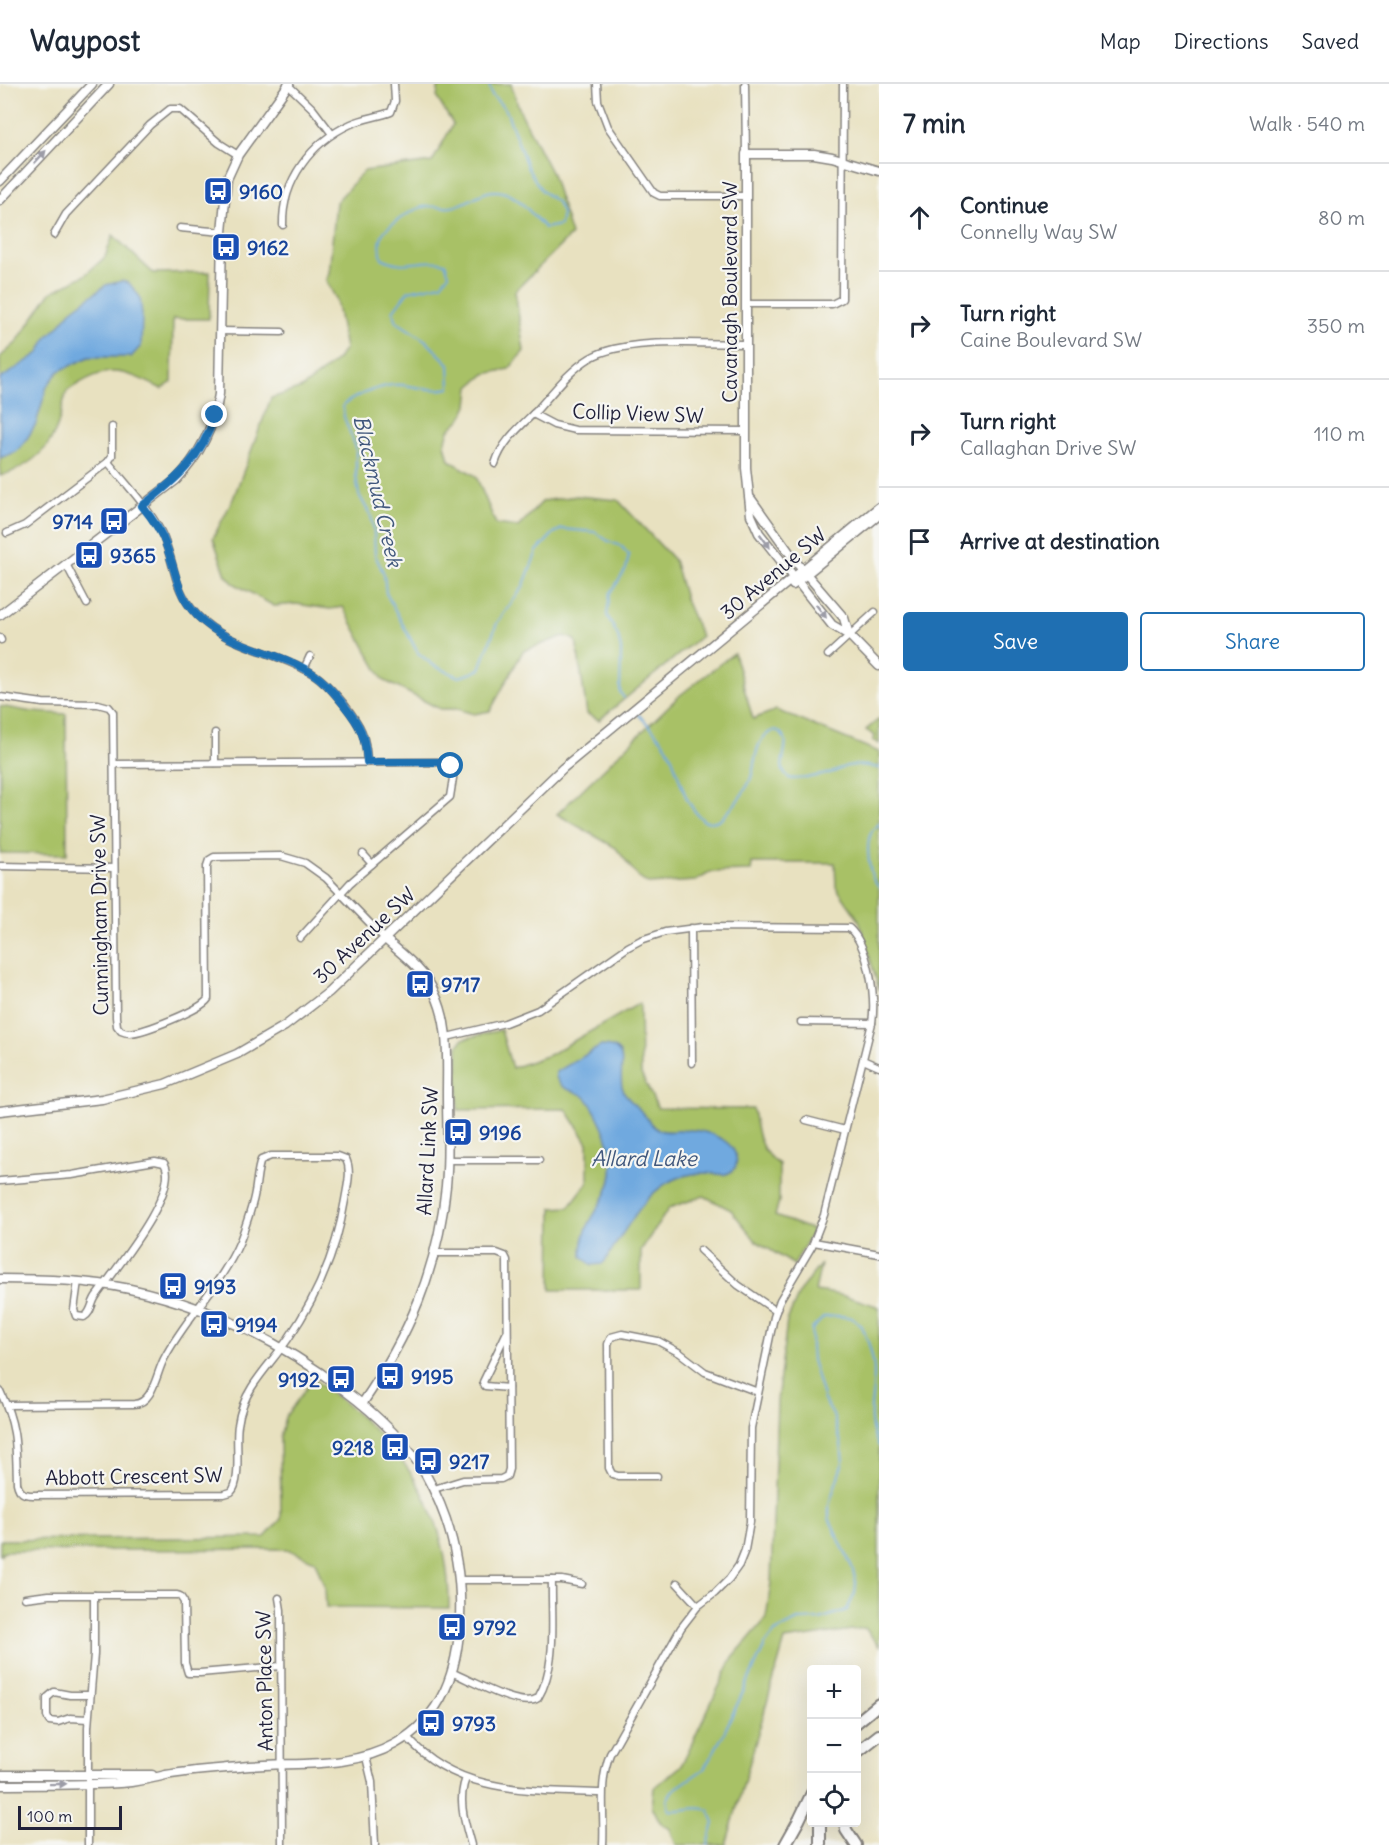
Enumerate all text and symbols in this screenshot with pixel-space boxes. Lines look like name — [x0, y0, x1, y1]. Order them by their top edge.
text: Waypost — [30, 23, 140, 59]
text: Map — [1100, 28, 1141, 55]
text: Directions — [1174, 28, 1268, 55]
text: Saved — [1301, 28, 1359, 55]
text: 7 min — [903, 107, 966, 140]
text: Walk · 540 m — [1249, 111, 1365, 136]
one-way arrow — [33, 150, 47, 165]
bus stop icon: 9160 — [202, 175, 234, 207]
place label: 9160 — [239, 179, 283, 204]
street label: Cavanagh Boulevard SW — [717, 181, 742, 403]
text: Continue — [960, 191, 1049, 219]
icon: ahead — [903, 201, 936, 234]
text: 80 m — [1318, 205, 1365, 230]
text: Connelly Way SW — [960, 219, 1117, 244]
bus stop icon: 9162 — [210, 231, 242, 263]
place label: 9162 — [247, 235, 289, 260]
text: Turn right — [960, 299, 1056, 327]
icon: right — [903, 309, 936, 342]
text: 350 m — [1307, 313, 1365, 338]
text: Caine Boulevard SW — [960, 327, 1142, 352]
street label: Collip View SW — [572, 398, 704, 428]
route end — [201, 401, 227, 427]
text: Turn right — [960, 407, 1056, 435]
water label: Blackmud Creek — [347, 413, 409, 571]
icon: right — [903, 417, 936, 450]
text: 110 m — [1314, 421, 1365, 446]
text: Callaghan Drive SW — [960, 435, 1137, 460]
bus stop icon: 9714 — [98, 505, 130, 537]
place label: 9714 — [52, 509, 93, 534]
street label: 30 Avenue SW — [715, 522, 831, 624]
icon: arrive — [903, 525, 936, 558]
text: Arrive at destination — [960, 527, 1160, 555]
one-way arrow — [759, 532, 771, 548]
bus stop icon: 9365 — [73, 539, 105, 571]
place label: 9365 — [110, 543, 156, 568]
one-way arrow — [815, 603, 828, 619]
button: Save — [903, 612, 1128, 671]
button: Share — [1140, 612, 1365, 671]
route start — [437, 752, 463, 778]
street label: Cunningham Drive SW — [85, 814, 113, 1016]
street label: 30 Avenue SW — [308, 881, 420, 989]
bus stop icon: 9717 — [404, 968, 436, 1000]
place label: 9717 — [441, 972, 480, 997]
street label: Allard Link SW — [411, 1086, 443, 1216]
bus stop icon: 9196 — [442, 1116, 474, 1148]
place label: 9196 — [479, 1120, 521, 1145]
water label: Allard Lake — [591, 1145, 699, 1172]
bus stop icon: 9193 — [157, 1270, 189, 1302]
place label: 9193 — [194, 1274, 236, 1299]
bus stop icon: 9194 — [198, 1308, 230, 1340]
place label: 9194 — [235, 1312, 278, 1337]
bus stop icon: 9195 — [374, 1360, 406, 1392]
bus stop icon: 9192 — [325, 1363, 357, 1395]
place label: 9195 — [411, 1364, 453, 1389]
place label: 9192 — [278, 1367, 320, 1392]
bus stop icon: 9218 — [379, 1431, 411, 1463]
place label: 9218 — [332, 1435, 374, 1460]
bus stop icon: 9217 — [412, 1445, 444, 1477]
place label: 9217 — [449, 1449, 489, 1474]
street label: Abbott Crescent SW — [45, 1462, 223, 1490]
street label: Anton Place SW — [250, 1610, 278, 1752]
bus stop icon: 9792 — [436, 1611, 468, 1643]
place label: 9792 — [473, 1615, 517, 1640]
map controls — [807, 1665, 861, 1827]
button: + — [807, 1665, 861, 1719]
bus stop icon: 9793 — [415, 1707, 447, 1739]
place label: 9793 — [452, 1711, 496, 1736]
button: − — [807, 1719, 861, 1773]
button: locate — [807, 1773, 861, 1827]
one-way arrow — [49, 1779, 68, 1789]
scale bar — [18, 1803, 122, 1830]
text: 100 m — [27, 1806, 72, 1826]

